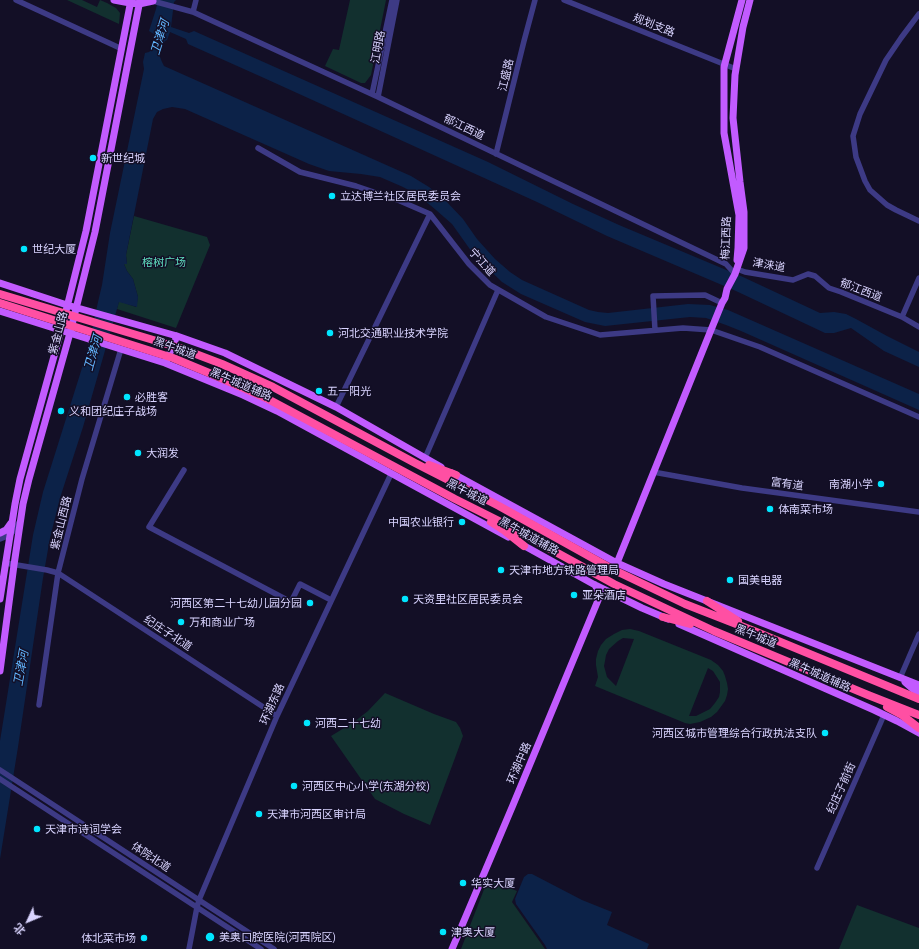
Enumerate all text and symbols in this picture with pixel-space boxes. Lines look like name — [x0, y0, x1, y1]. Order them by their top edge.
street label: 规划支路 — [631, 11, 677, 39]
water label: 卫津河 — [148, 18, 172, 56]
street label: 江明路 — [368, 30, 388, 64]
street label: 江盛路 — [496, 57, 516, 93]
street label: 郁江西道 — [441, 111, 487, 143]
place label: 新世纪城 — [101, 151, 145, 165]
marker: 新世纪城 — [88, 153, 98, 163]
place label: 立达博兰社区居民委员会 — [340, 189, 461, 203]
marker: 立达博兰社区居民委员会 — [327, 191, 337, 201]
street label: 梅江西路 — [719, 216, 733, 260]
place label: 世纪大厦 — [32, 242, 76, 256]
marker: 世纪大厦 — [19, 244, 29, 254]
street label: 宁江道 — [466, 245, 498, 279]
park label: 榕树广场 — [142, 255, 186, 269]
street label: 津涞道 — [752, 256, 786, 274]
street label: 郁江西道 — [838, 276, 884, 304]
street label: 紫金山路 — [46, 310, 70, 356]
place label: 河北交通职业技术学院 — [338, 326, 448, 340]
marker: 河北交通职业技术学院 — [325, 328, 335, 338]
water label: 卫津河 — [81, 334, 105, 372]
street label: 黑牛城道 — [152, 334, 198, 362]
street label: 黑牛城道辅路 — [208, 365, 274, 403]
place label: 五一阳光 — [327, 384, 371, 398]
marker: 五一阳光 — [314, 386, 324, 396]
place label: 必胜客 — [135, 390, 168, 404]
marker: 必胜客 — [122, 392, 132, 402]
place label: 义和团纪庄子战场 — [69, 404, 157, 418]
marker: 义和团纪庄子战场 — [56, 406, 66, 416]
place label: 大润发 — [146, 446, 179, 460]
marker: 大润发 — [133, 448, 143, 458]
street label: 富有道 — [770, 475, 804, 493]
street label: 黑牛城道 — [444, 476, 490, 508]
place label: 南湖小学 — [829, 477, 873, 491]
marker: 南湖小学 — [876, 479, 886, 489]
street label: 紫金山西路 — [48, 495, 74, 551]
place label: 体南菜市场 — [778, 502, 833, 516]
marker: 体南菜市场 — [765, 504, 775, 514]
street label: 黑牛城道辅路 — [497, 514, 561, 558]
place label: 中国农业银行 — [388, 515, 454, 529]
marker: 中国农业银行 — [457, 517, 467, 527]
place label: 天津市地方铁路管理局 — [509, 563, 619, 577]
marker: 天津市地方铁路管理局 — [496, 565, 506, 575]
place label: 国美电器 — [738, 573, 782, 587]
marker: 国美电器 — [725, 575, 735, 585]
place label: 亚朵酒店 — [582, 588, 626, 602]
marker: 亚朵酒店 — [569, 590, 579, 600]
place label: 天资里社区居民委员会 — [413, 592, 523, 606]
marker: 天资里社区居民委员会 — [400, 594, 410, 604]
place label: 河西区第二十七幼儿园分园 — [170, 596, 302, 610]
marker: 河西区第二十七幼儿园分园 — [305, 598, 315, 608]
street label: 纪庄子北道 — [141, 612, 195, 654]
place label: 万和商业广场 — [189, 615, 255, 629]
marker: 万和商业广场 — [176, 617, 186, 627]
street label: 黑牛城道 — [733, 622, 779, 650]
water label: 卫津河 — [11, 649, 31, 687]
street label: 黑牛城道辅路 — [787, 656, 853, 694]
street label: 环湖东路 — [257, 681, 287, 727]
place label: 河西二十七幼 — [315, 716, 381, 730]
marker: 河西二十七幼 — [302, 718, 312, 728]
place label: 河西区城市管理综合行政执法支队 — [652, 726, 817, 740]
marker: 河西区城市管理综合行政执法支队 — [820, 728, 830, 738]
street label: 环湖中路 — [504, 740, 534, 786]
street label: 纪庄子前街 — [824, 760, 858, 816]
place label: 河西区中心小学(东湖分校) — [302, 779, 430, 793]
marker: 河西区中心小学(东湖分校) — [289, 781, 299, 791]
place label: 天津市河西区审计局 — [267, 807, 366, 821]
marker: 天津市河西区审计局 — [254, 809, 264, 819]
place label: 天津市诗词学会 — [45, 822, 122, 836]
marker: 天津市诗词学会 — [32, 824, 42, 834]
street label: 体院北道 — [129, 839, 173, 875]
place label: 华实大厦 — [471, 876, 515, 890]
marker: 华实大厦 — [458, 878, 468, 888]
north arrow — [8, 901, 48, 941]
text: 北 — [11, 921, 28, 937]
place label: 津奥大厦 — [451, 925, 495, 939]
marker: 津奥大厦 — [438, 927, 448, 937]
place label: 美奥口腔医院(河西院区) — [219, 930, 336, 944]
place label: 体北菜市场 — [81, 931, 136, 945]
marker: 美奥口腔医院(河西院区) — [204, 931, 216, 943]
marker: 体北菜市场 — [139, 933, 149, 943]

